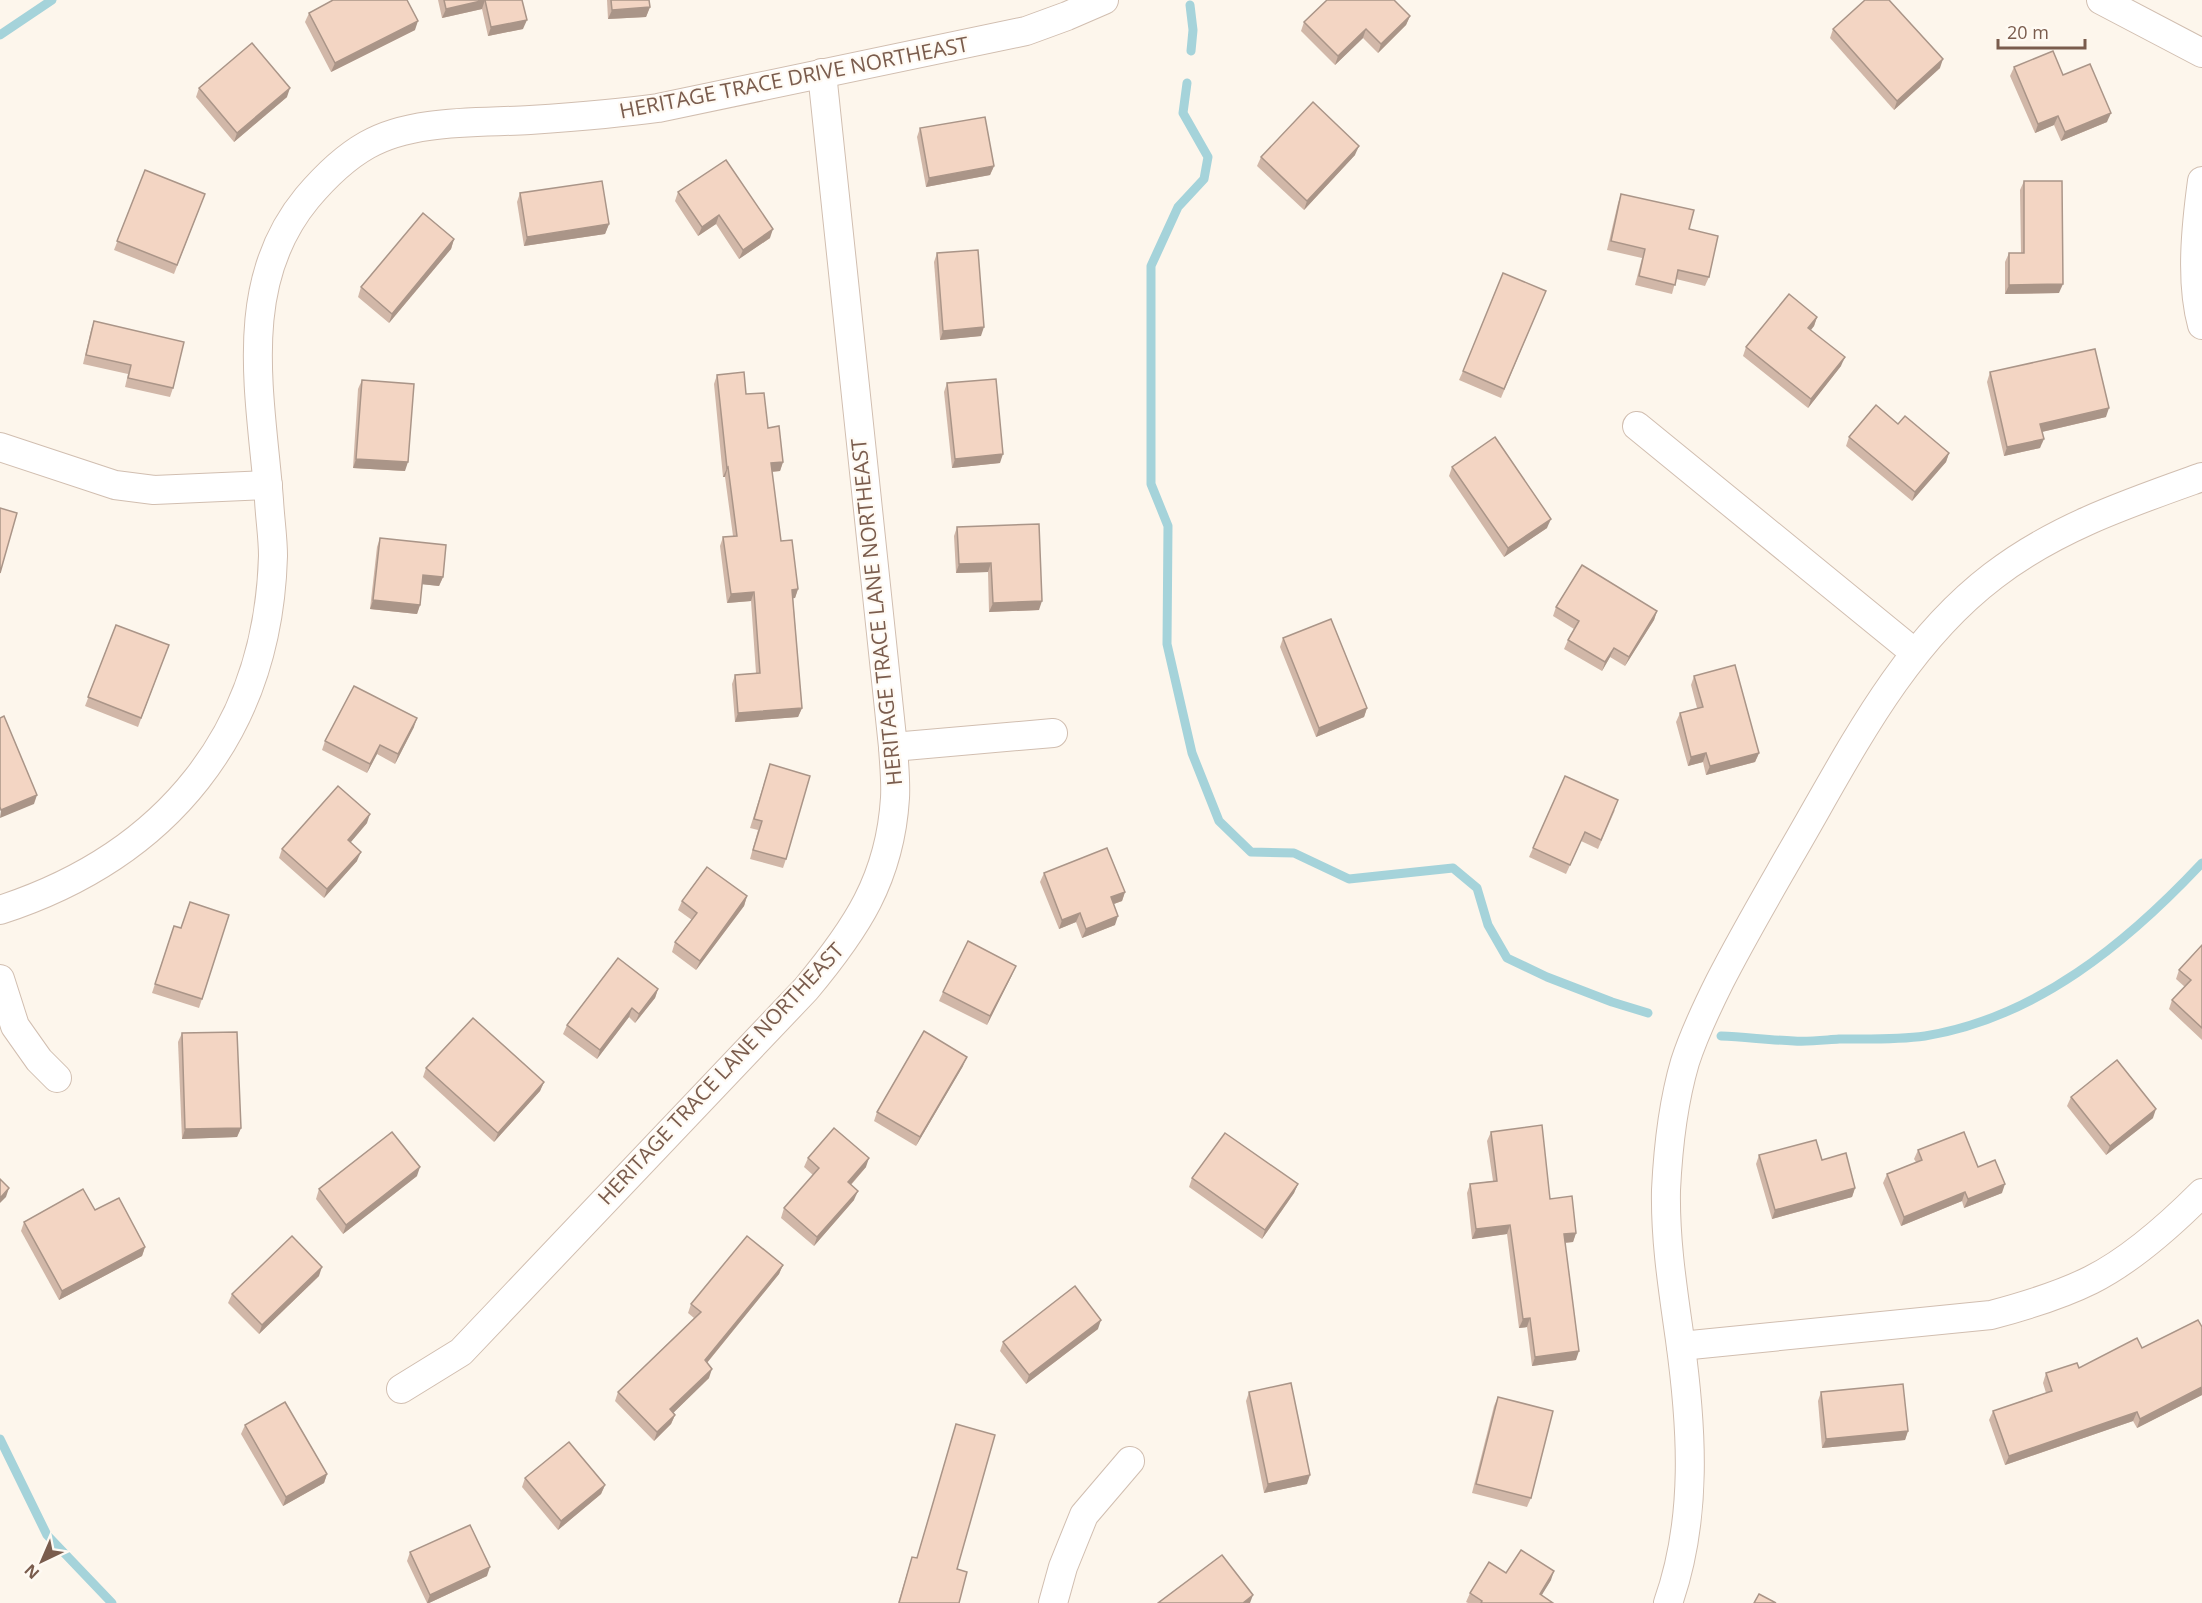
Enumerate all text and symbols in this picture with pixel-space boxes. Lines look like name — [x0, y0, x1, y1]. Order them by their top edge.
scale bar — [1998, 12, 2085, 50]
text: 20 m — [2007, 20, 2049, 44]
street label: HERITAGE TRACE DRIVE NORTHEAST — [617, 29, 971, 125]
street label: HERITAGE TRACE LANE NORTHEAST — [844, 437, 908, 787]
street label: HERITAGE TRACE LANE NORTHEAST — [591, 936, 850, 1210]
north arrow — [12, 1531, 72, 1591]
text: N — [19, 1559, 44, 1584]

